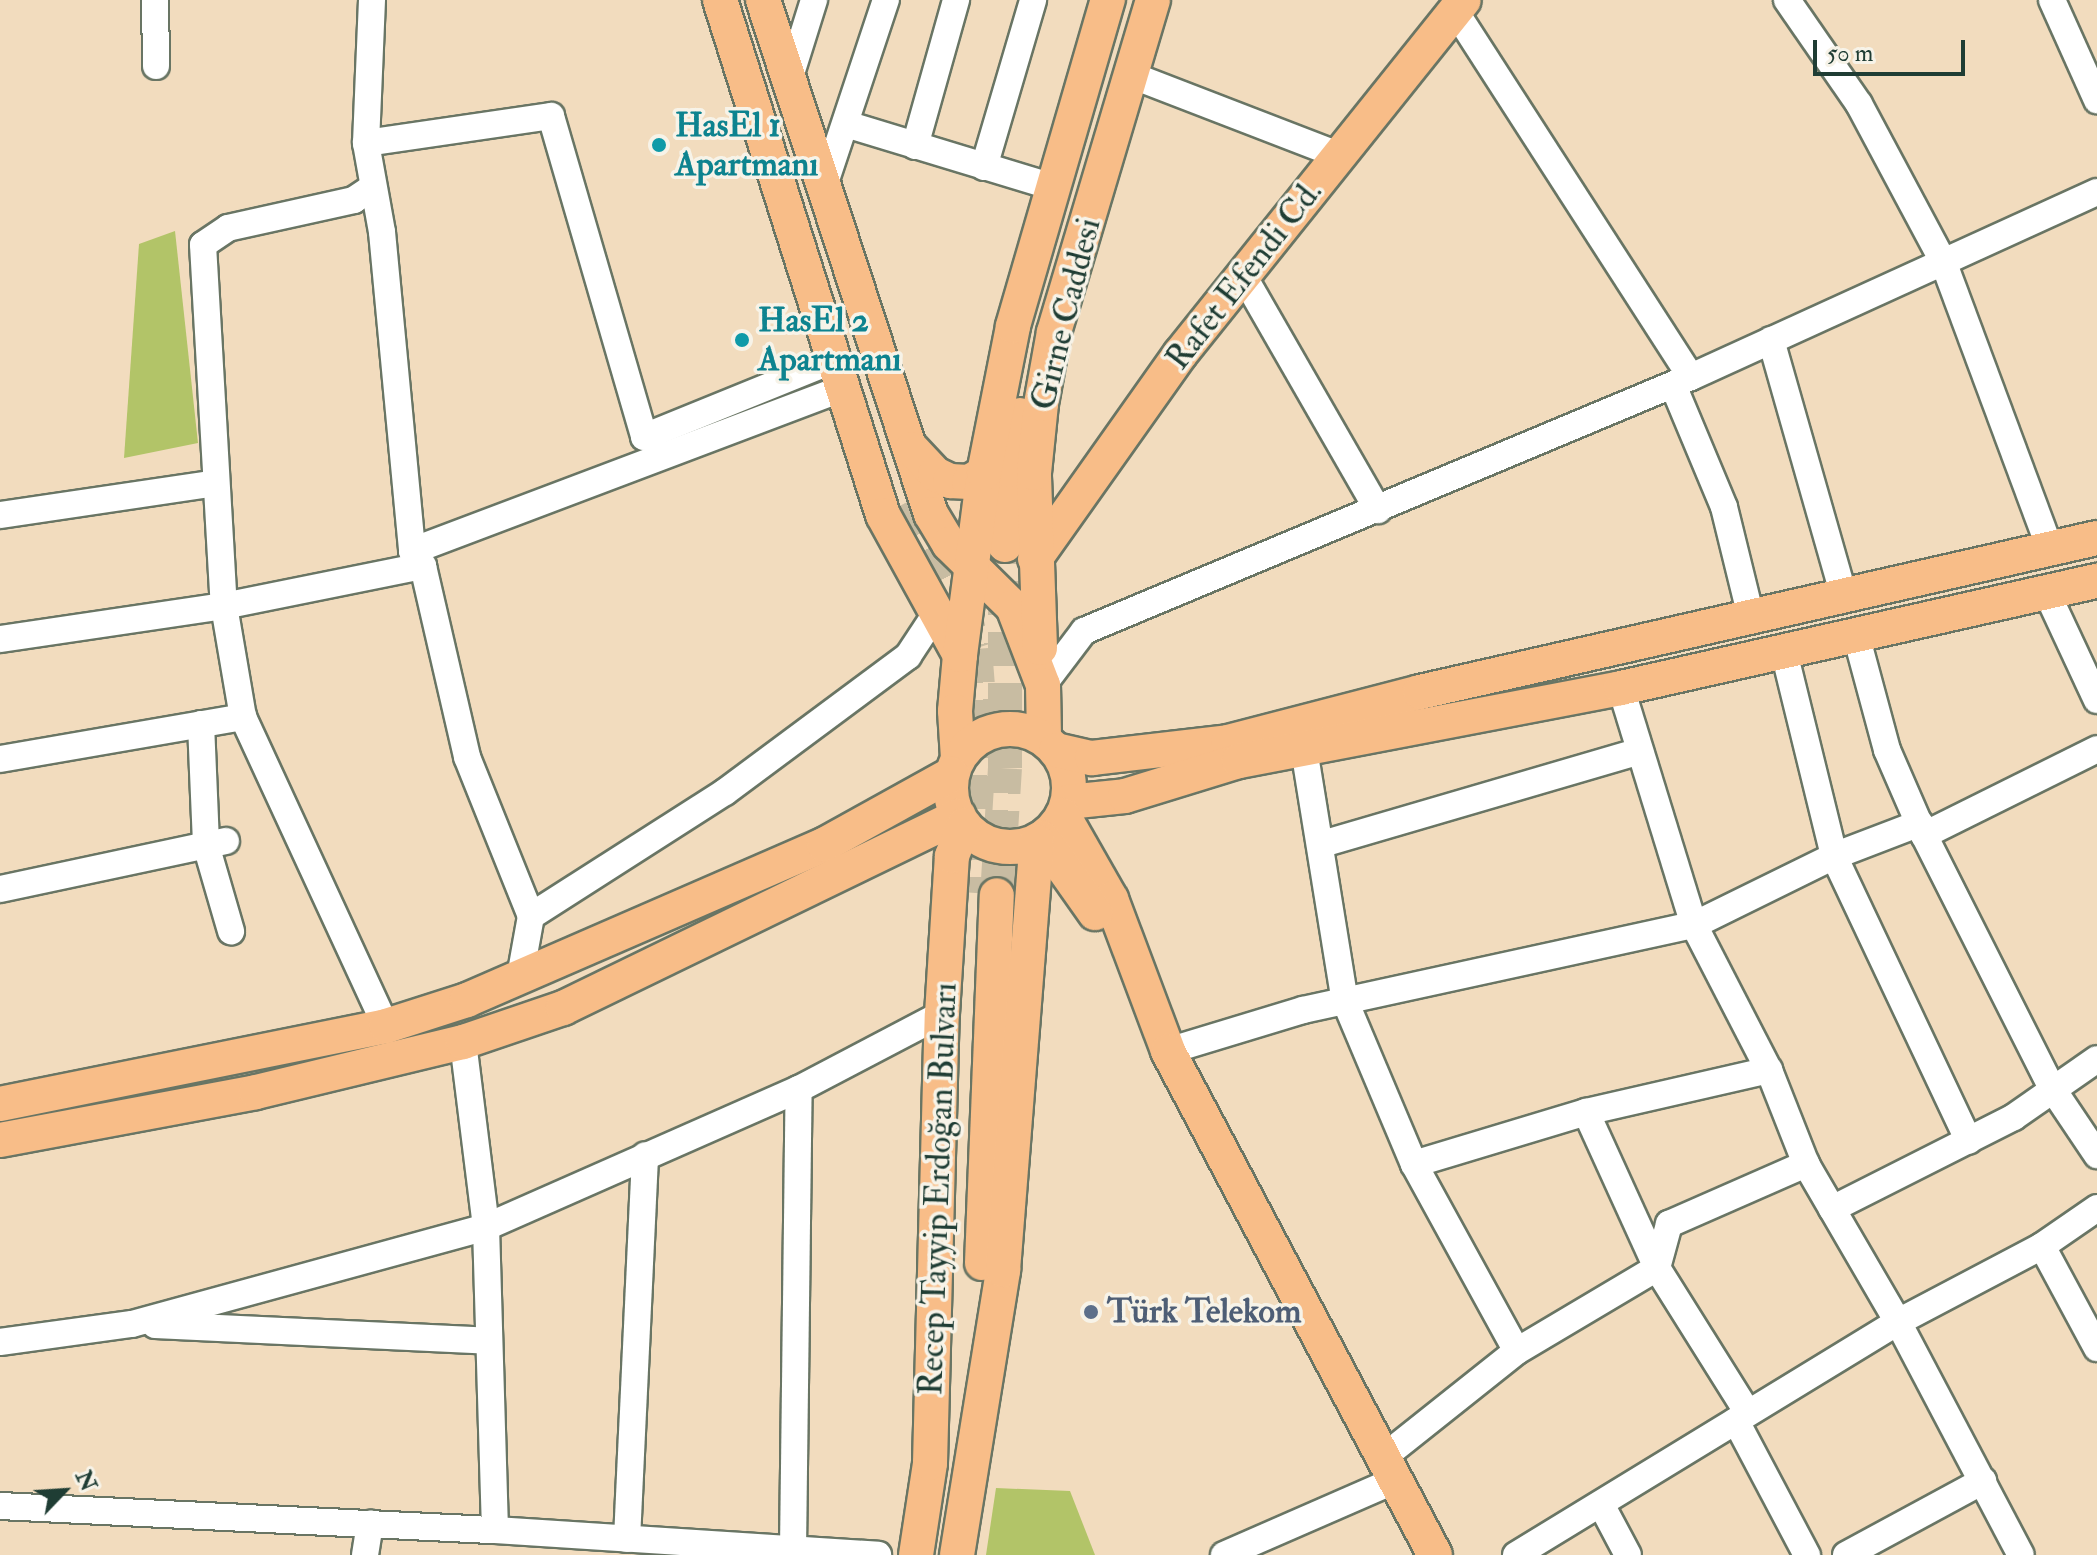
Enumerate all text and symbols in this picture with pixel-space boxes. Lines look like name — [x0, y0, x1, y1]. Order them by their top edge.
scale bar — [1817, 24, 1969, 74]
text: 50 m — [1827, 38, 1873, 69]
place label: HasEl 1 Apartmanı — [675, 105, 818, 184]
marker: HasEl 1 Apartmanı — [650, 136, 668, 154]
street label: Rafet Efendi Cd. — [1157, 172, 1331, 378]
street label: Girne Caddesi — [1022, 214, 1110, 414]
place label: HasEl 2 Apartmanı — [758, 300, 901, 380]
marker: HasEl 2 Apartmanı — [733, 331, 751, 349]
street label: Recep Tayyip Erdoğan Bulvarı — [910, 982, 966, 1396]
place label: Türk Telekom — [1107, 1292, 1301, 1332]
marker: Türk Telekom — [1082, 1303, 1100, 1321]
north arrow — [24, 1451, 104, 1531]
text: N — [69, 1466, 103, 1496]

